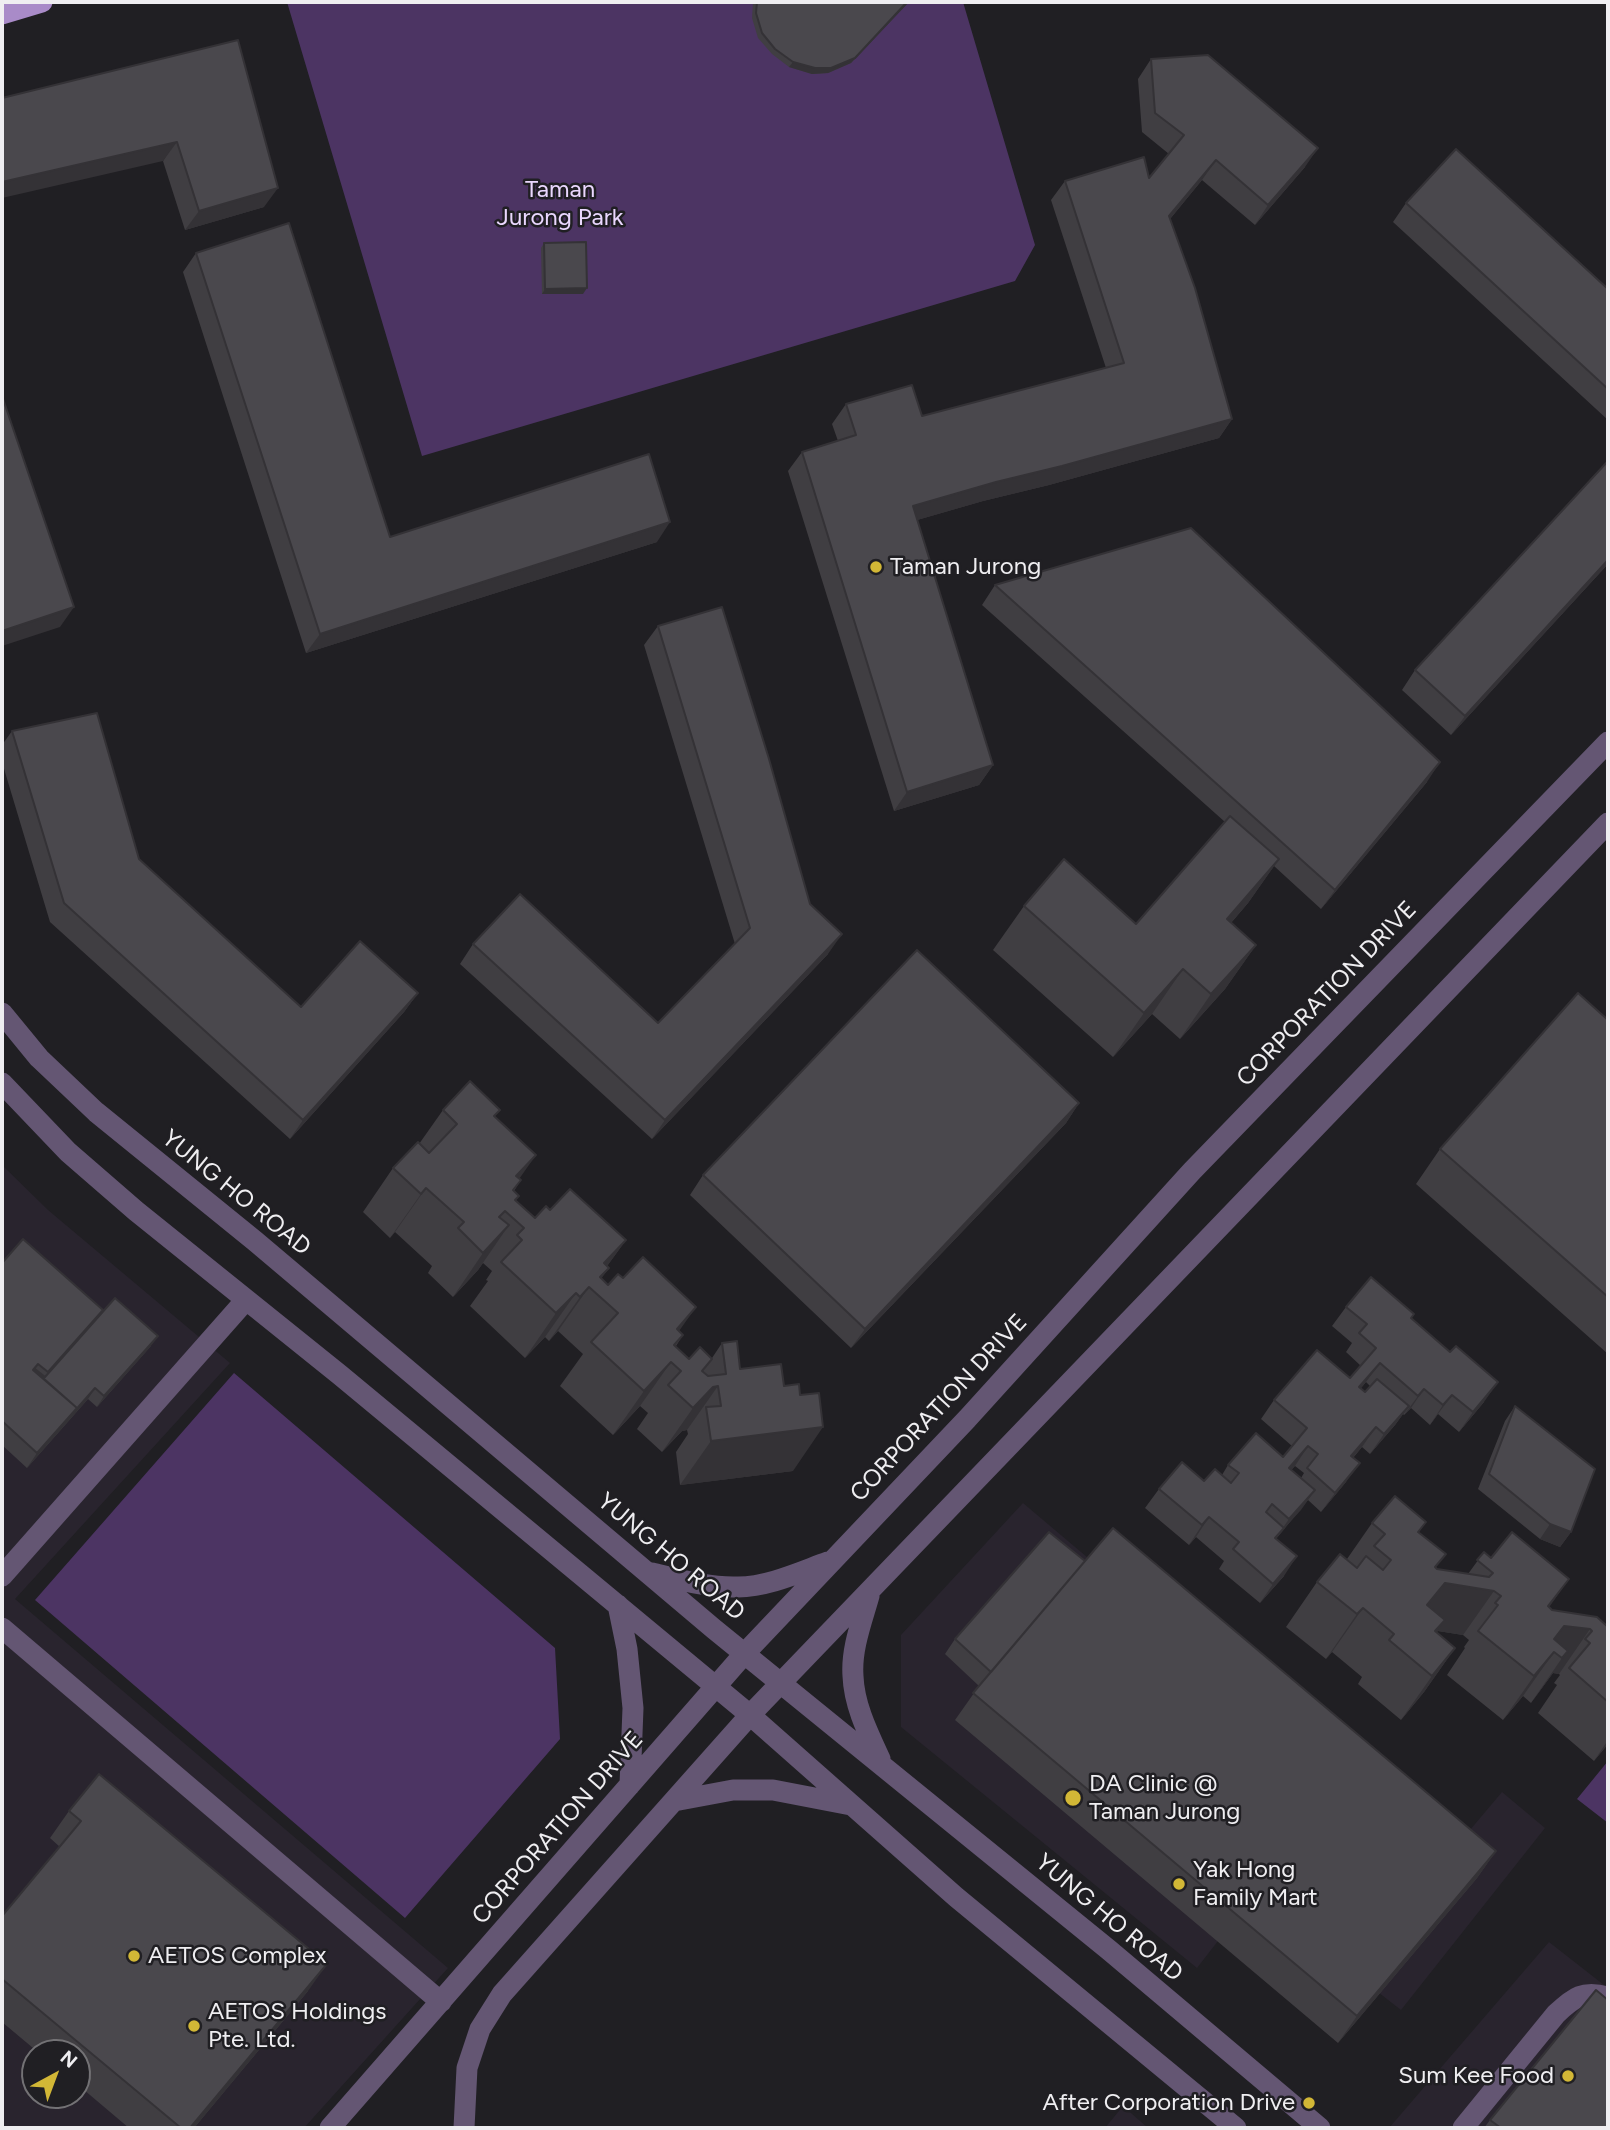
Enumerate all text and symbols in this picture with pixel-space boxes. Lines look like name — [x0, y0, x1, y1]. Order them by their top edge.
park label: Taman Jurong Park — [497, 176, 623, 232]
place label: Taman Jurong — [890, 553, 1041, 581]
marker: Taman Jurong — [868, 559, 884, 575]
street label: CORPORATION DRIVE — [1231, 895, 1423, 1093]
street label: YUNG HO ROAD — [156, 1124, 316, 1262]
street label: CORPORATION DRIVE — [845, 1308, 1033, 1508]
street label: YUNG HO ROAD — [592, 1487, 750, 1627]
street label: CORPORATION DRIVE — [466, 1726, 650, 1930]
place label: DA Clinic @ Taman Jurong — [1089, 1770, 1240, 1826]
marker: DA Clinic @ Taman Jurong — [1063, 1788, 1083, 1808]
street label: YUNG HO ROAD — [1030, 1848, 1188, 1988]
place label: Yak Hong Family Mart — [1193, 1856, 1318, 1912]
marker: Yak Hong Family Mart — [1171, 1876, 1187, 1892]
place label: AETOS Complex — [148, 1942, 326, 1970]
marker: AETOS Complex — [126, 1948, 142, 1964]
place label: AETOS Holdings Pte. Ltd. — [208, 1998, 387, 2054]
marker: AETOS Holdings Pte. Ltd. — [186, 2018, 202, 2034]
north arrow — [21, 2039, 91, 2109]
text: N — [56, 2046, 82, 2073]
place label: Sum Kee Food — [1398, 2062, 1554, 2090]
marker: Sum Kee Food — [1560, 2068, 1576, 2084]
place label: After Corporation Drive — [1043, 2089, 1295, 2117]
marker: After Corporation Drive — [1301, 2095, 1317, 2111]

